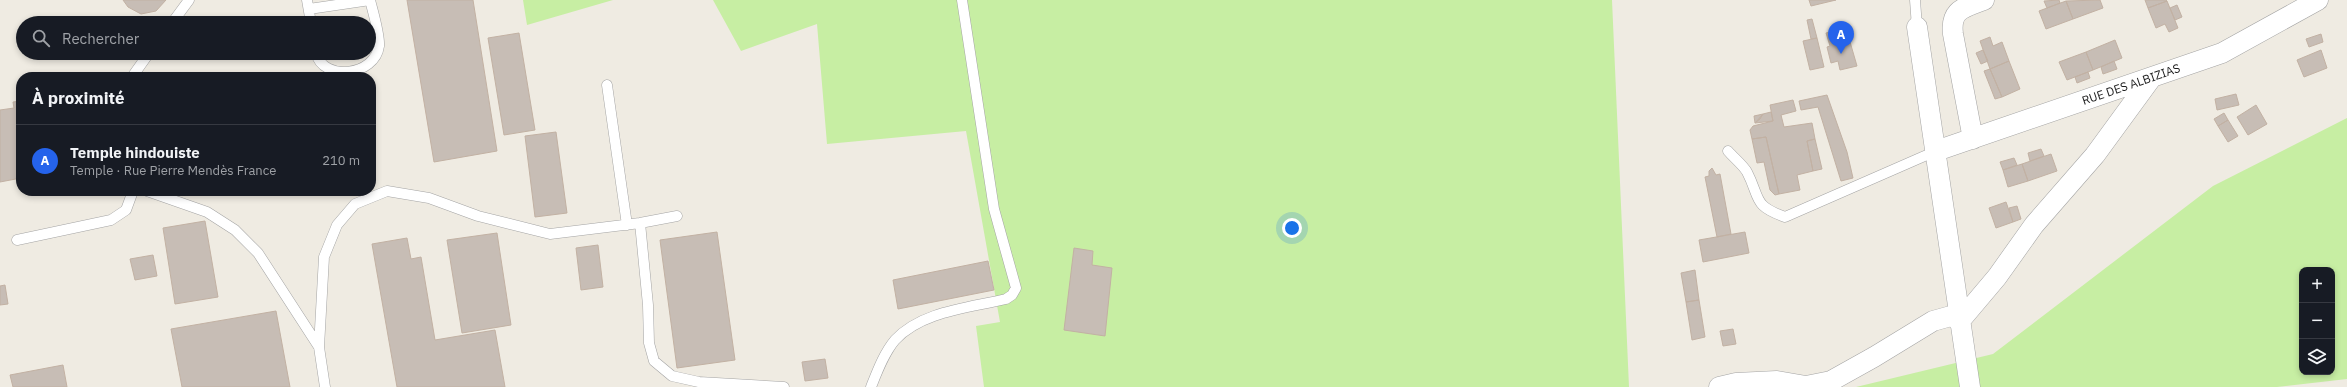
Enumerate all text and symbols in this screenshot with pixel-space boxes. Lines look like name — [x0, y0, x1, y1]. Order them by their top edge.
search box — [16, 16, 376, 60]
pin: A — [1828, 21, 1854, 54]
icon: search — [30, 27, 52, 49]
text: Rechercher — [62, 29, 139, 48]
street label: RUE DES ALBIZIAS — [2080, 60, 2182, 108]
text: À proximité — [32, 87, 125, 109]
text: Temple hindouiste — [70, 143, 200, 162]
text: A — [41, 152, 49, 169]
text: 210 m — [322, 152, 360, 169]
text: Temple · Rue Pierre Mendès France — [70, 162, 276, 179]
your location — [1282, 218, 1302, 238]
map controls — [2299, 267, 2335, 375]
button: + — [2299, 267, 2335, 303]
button: − — [2299, 303, 2335, 339]
button: layers — [2299, 339, 2335, 375]

